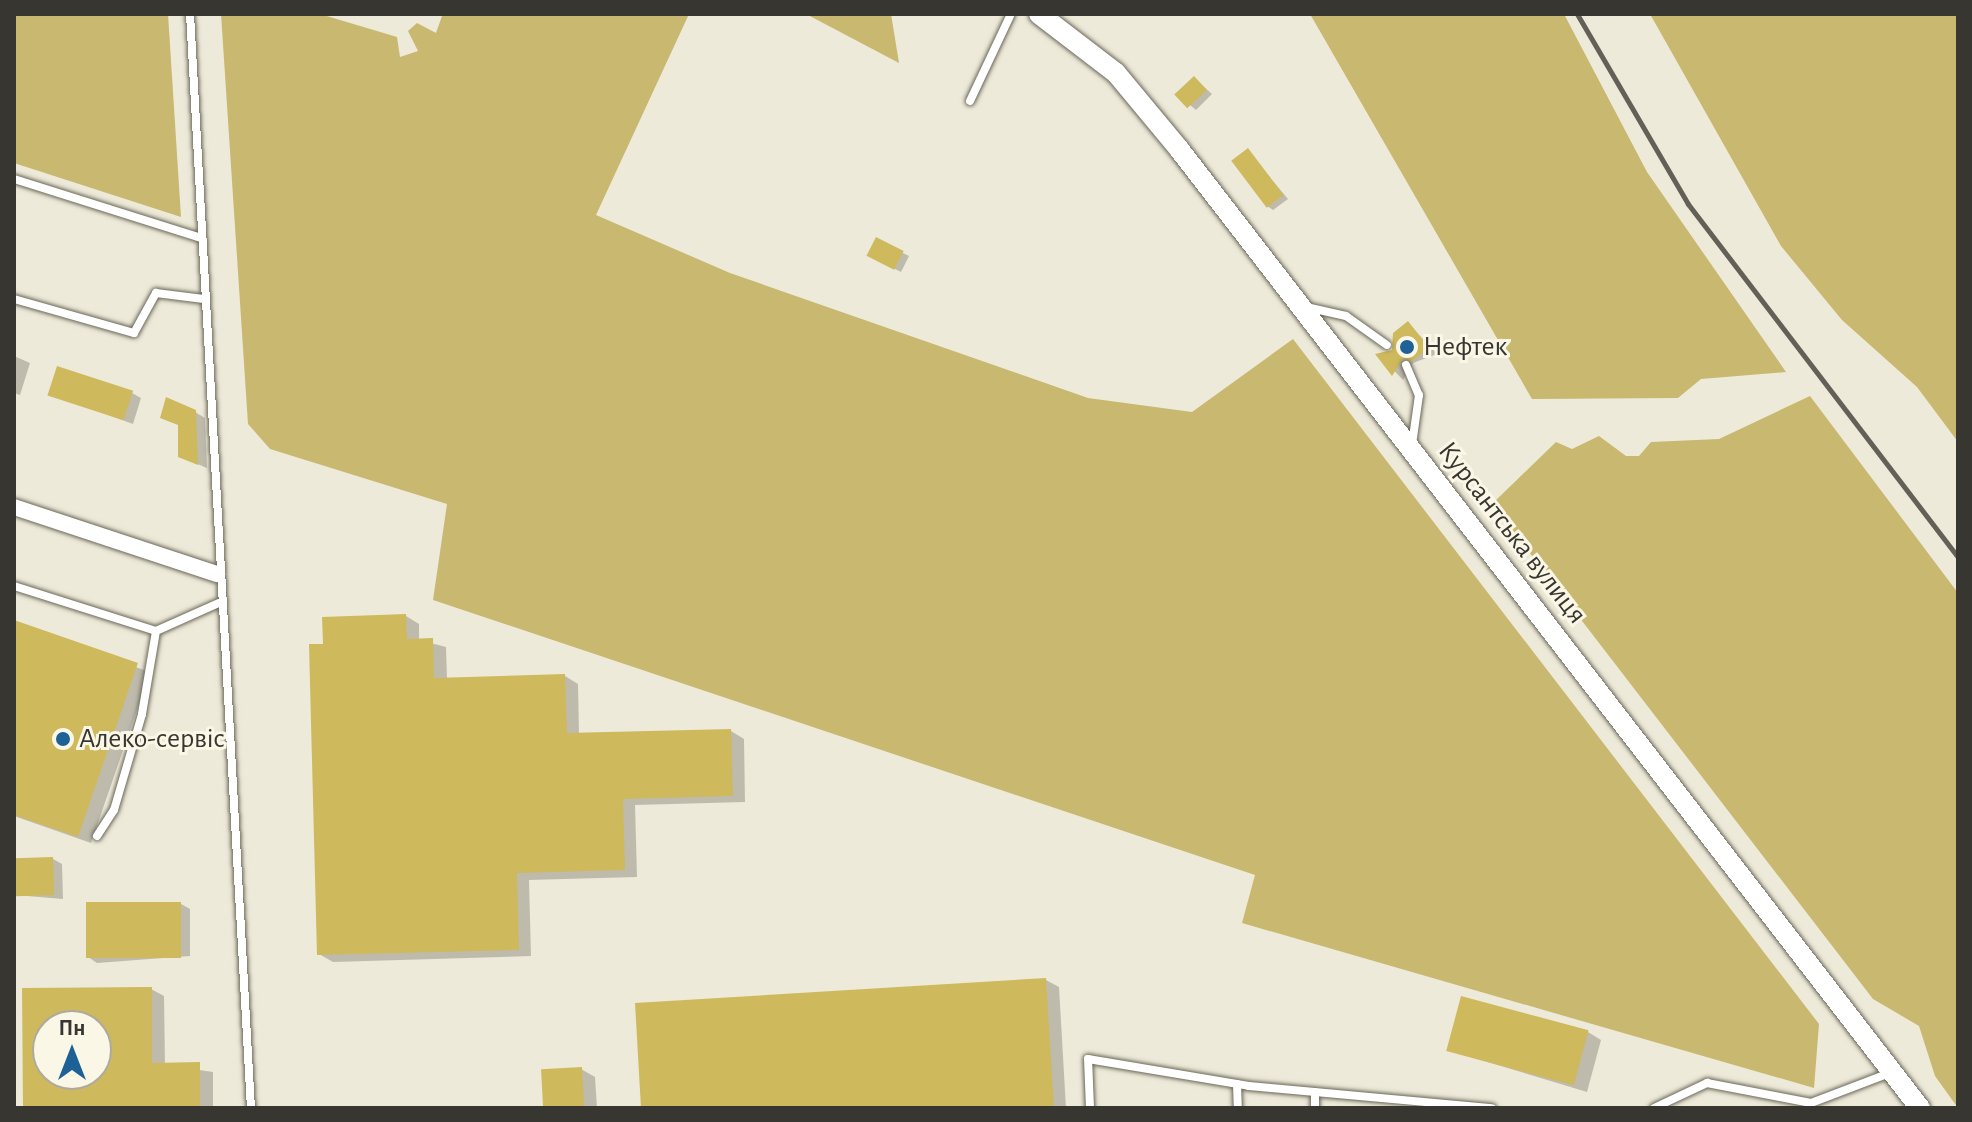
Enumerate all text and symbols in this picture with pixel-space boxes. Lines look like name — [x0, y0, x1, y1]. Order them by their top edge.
place label: Нефтек — [1423, 330, 1507, 364]
marker: Нефтек — [1398, 338, 1416, 356]
street label: Курсантська вулиця — [1431, 435, 1593, 631]
place label: Алеко-сервіс — [79, 722, 225, 756]
marker: Алеко-сервіс — [54, 730, 72, 748]
north arrow — [32, 1010, 112, 1090]
text: Пн — [59, 1017, 85, 1039]

